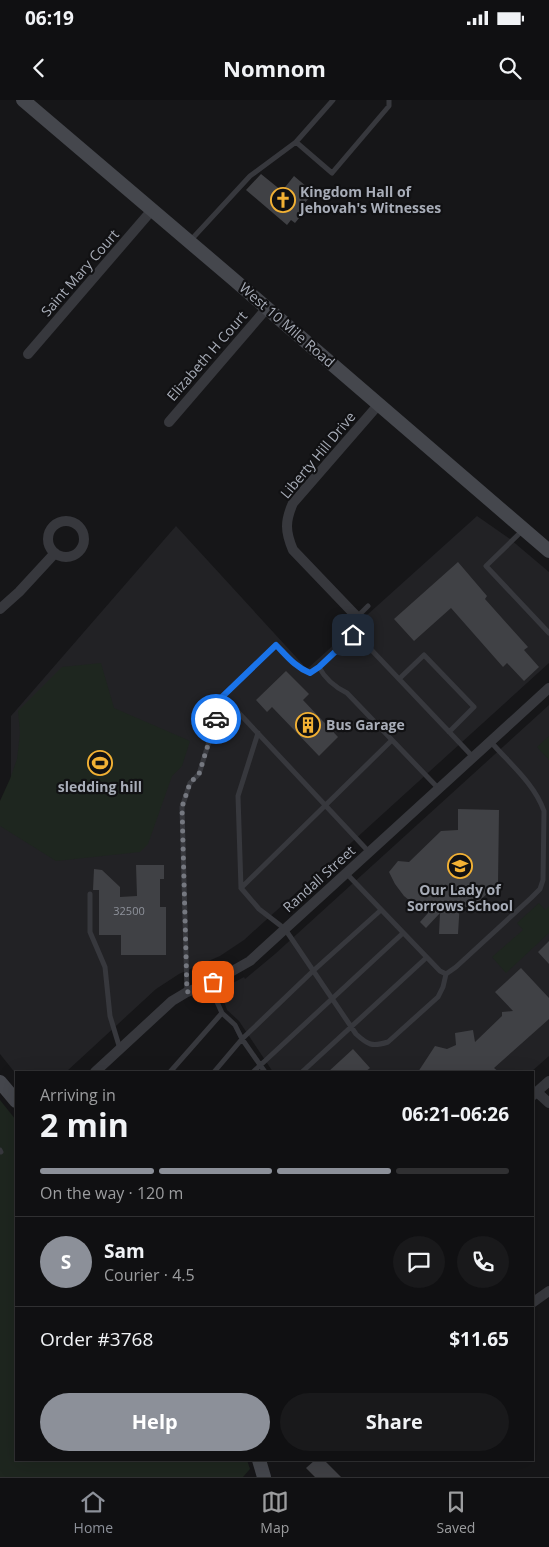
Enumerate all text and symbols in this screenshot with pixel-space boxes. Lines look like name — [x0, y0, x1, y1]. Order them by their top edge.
text: 06:19 — [25, 5, 74, 31]
text: Nomnom — [223, 53, 326, 83]
icon: back — [25, 54, 53, 82]
icon: search — [496, 54, 524, 82]
place label: Kingdom Hall of Jehovah's Witnesses — [298, 182, 441, 217]
church icon: Kingdom Hall of Jehovah's Witnesses — [270, 187, 296, 213]
street label: Saint Mary Court — [37, 225, 123, 320]
street label: West 10 Mile Road — [236, 278, 339, 371]
street label: Elizabeth H Court — [162, 307, 251, 405]
street label: Liberty Hill Drive — [276, 407, 360, 502]
pin — [332, 614, 374, 656]
icon: home — [339, 621, 367, 649]
courier — [191, 694, 241, 744]
icon: car — [202, 705, 230, 733]
building icon: Bus Garage — [295, 712, 321, 738]
place label: Bus Garage — [326, 715, 405, 734]
sports icon: sledding hill — [87, 750, 113, 776]
place label: sledding hill — [58, 777, 142, 796]
street label: Randall Street — [278, 841, 359, 916]
school or university icon: Our Lady of Sorrows School — [447, 853, 473, 879]
place label: Our Lady of Sorrows School — [407, 880, 513, 915]
house number: 32500 — [113, 903, 145, 918]
pin — [192, 961, 234, 1003]
icon: bag — [199, 968, 227, 996]
text: Arriving in — [40, 1084, 116, 1106]
text: 06:21–06:26 — [402, 1101, 509, 1127]
text: 2 min — [40, 1103, 129, 1146]
text: On the way · 120 m — [40, 1182, 183, 1204]
button: chat — [393, 1236, 445, 1288]
button: phone — [457, 1236, 509, 1288]
text: Sam — [104, 1238, 145, 1264]
text: S — [61, 1249, 71, 1275]
text: Courier · 4.5 — [104, 1264, 195, 1286]
text: Order #3768 — [40, 1326, 153, 1352]
text: $11.65 — [449, 1326, 509, 1352]
button: Help — [40, 1393, 270, 1451]
button: Share — [280, 1393, 509, 1451]
tab: Home — [74, 1488, 113, 1537]
tab: Map — [260, 1488, 289, 1537]
tab: Saved — [436, 1488, 475, 1537]

